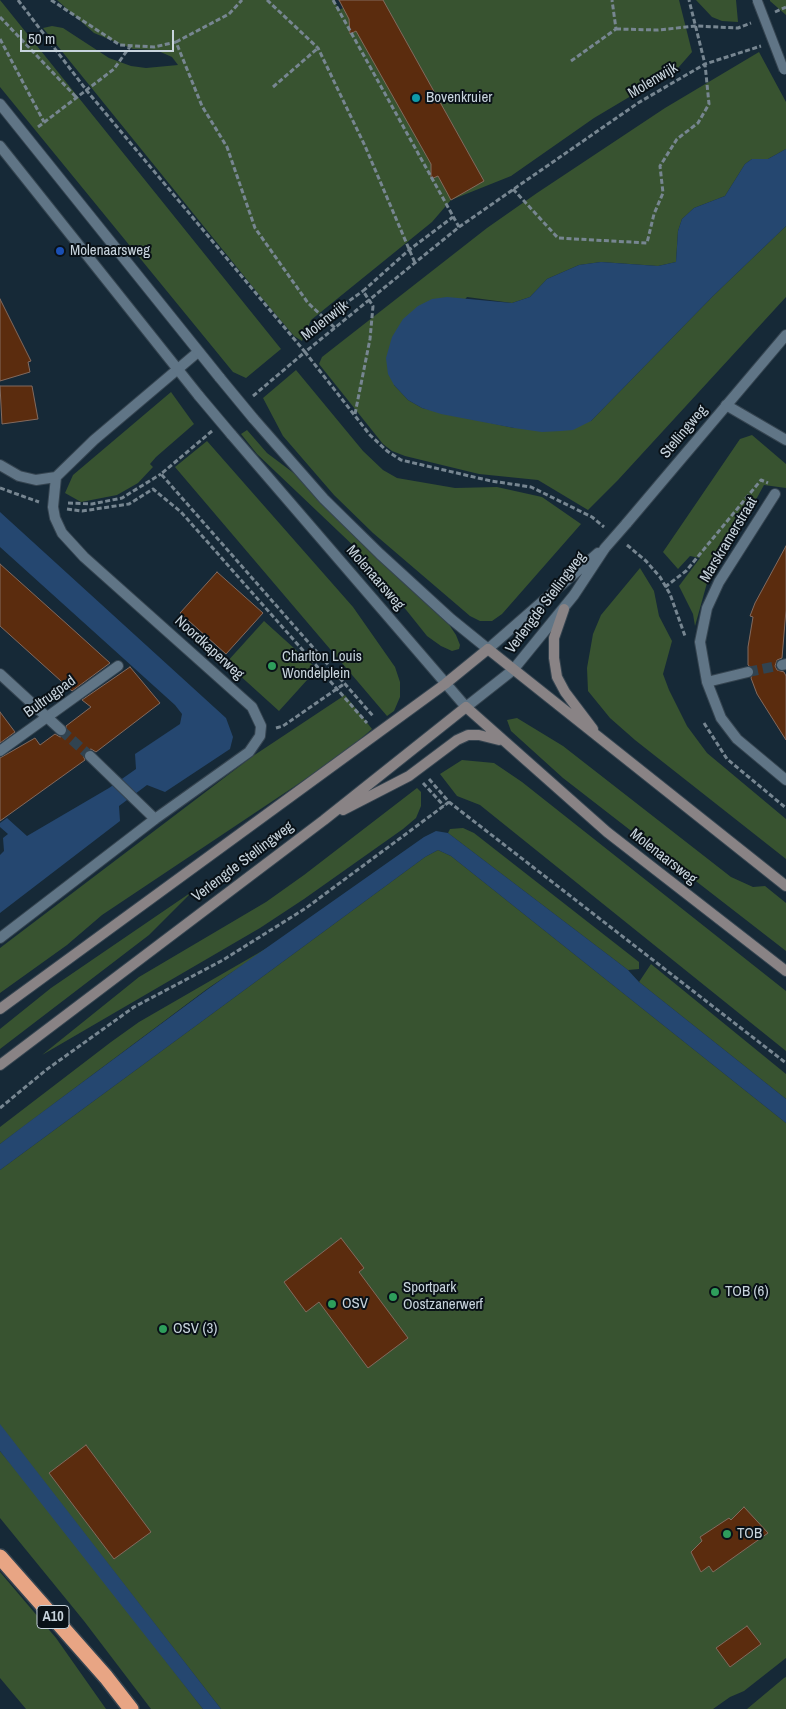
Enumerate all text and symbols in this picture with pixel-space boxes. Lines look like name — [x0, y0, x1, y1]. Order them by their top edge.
scale bar — [22, 20, 176, 52]
text: 50 m — [28, 28, 55, 49]
street label: Molenwijk — [625, 59, 681, 103]
place label: Bovenkruier — [426, 89, 492, 107]
marker: Bovenkruier — [410, 92, 422, 104]
place label: Molenaarsweg — [70, 242, 150, 260]
marker: Molenaarsweg — [54, 245, 66, 257]
street label: Molenwijk — [298, 297, 352, 345]
street label: Stellingweg — [657, 402, 711, 462]
street label: Marskramerstraat — [696, 494, 762, 586]
street label: Molenaarsweg — [342, 542, 408, 614]
street label: Verlengde Stellingweg — [502, 549, 590, 657]
street label: Noordkaperweg — [171, 612, 247, 684]
place label: Charlton Louis Wondelplein — [282, 648, 362, 683]
marker: Charlton Louis Wondelplein — [266, 660, 278, 672]
street label: Bultrugpad — [21, 672, 79, 722]
street label: Verlengde Stellingweg — [189, 818, 297, 906]
street label: Molenaarsweg — [626, 825, 700, 889]
place label: Sportpark Oostzanerwerf — [403, 1279, 483, 1314]
place label: TOB (6) — [725, 1283, 769, 1301]
marker: TOB (6) — [709, 1286, 721, 1298]
marker: Sportpark Oostzanerwerf — [387, 1291, 399, 1303]
place label: OSV — [342, 1295, 368, 1313]
marker: OSV — [326, 1298, 338, 1310]
place label: OSV (3) — [173, 1320, 217, 1338]
marker: OSV (3) — [157, 1323, 169, 1335]
place label: TOB — [737, 1525, 762, 1543]
marker: TOB — [721, 1528, 733, 1540]
road number: A10 — [37, 1605, 69, 1628]

